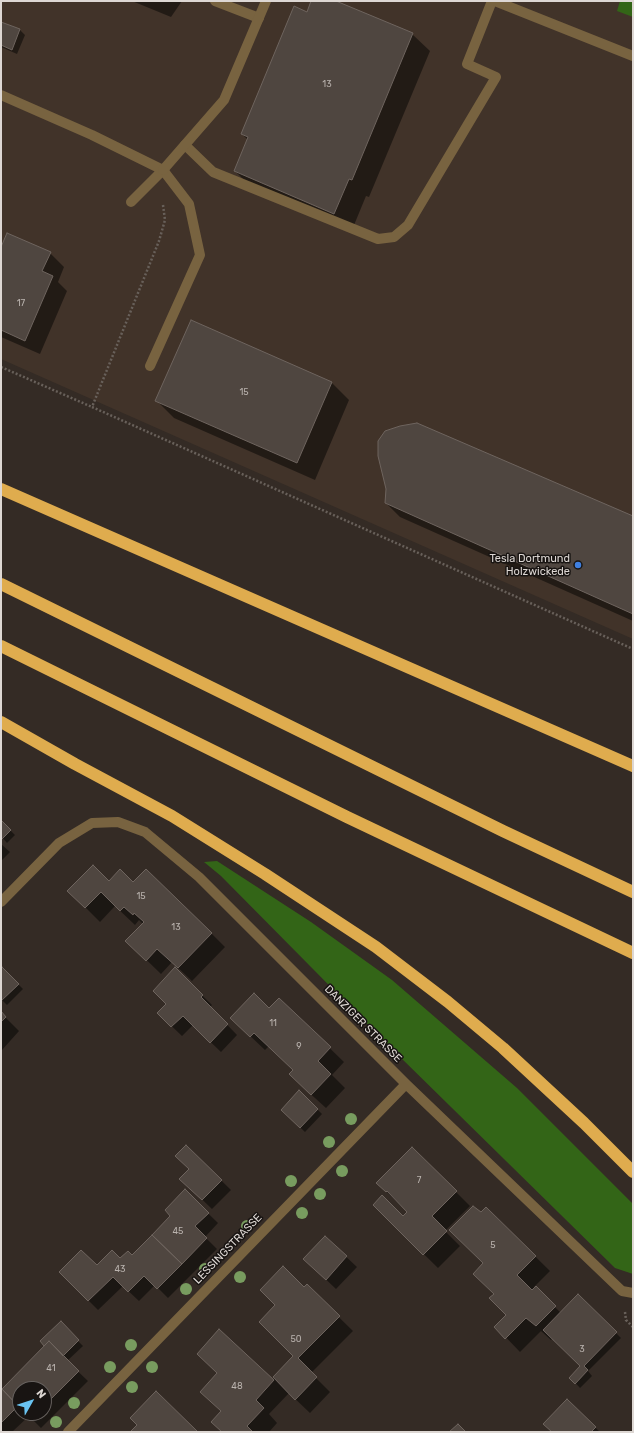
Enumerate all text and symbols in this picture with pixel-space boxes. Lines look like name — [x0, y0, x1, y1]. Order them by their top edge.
house number: 13 — [322, 79, 332, 89]
house number: 17 — [17, 298, 25, 308]
house number: 15 — [239, 387, 249, 397]
place label: Tesla Dortmund Holzwickede — [489, 552, 570, 578]
marker: Tesla Dortmund Holzwickede — [573, 560, 583, 570]
house number: 15 — [136, 891, 146, 901]
house number: 13 — [171, 922, 181, 932]
street label: DANZIGER STRASSE — [322, 983, 404, 1065]
house number: 11 — [269, 1018, 277, 1028]
house number: 9 — [296, 1041, 302, 1051]
house number: 7 — [417, 1175, 421, 1185]
street label: LESSINGSTRASSE — [191, 1211, 265, 1287]
house number: 45 — [173, 1226, 183, 1236]
house number: 5 — [490, 1240, 496, 1250]
house number: 43 — [115, 1264, 125, 1274]
house number: 50 — [290, 1334, 302, 1344]
house number: 3 — [579, 1344, 585, 1354]
house number: 41 — [46, 1363, 56, 1373]
north arrow — [12, 1381, 52, 1421]
house number: 48 — [231, 1381, 243, 1391]
text: N — [33, 1387, 48, 1401]

